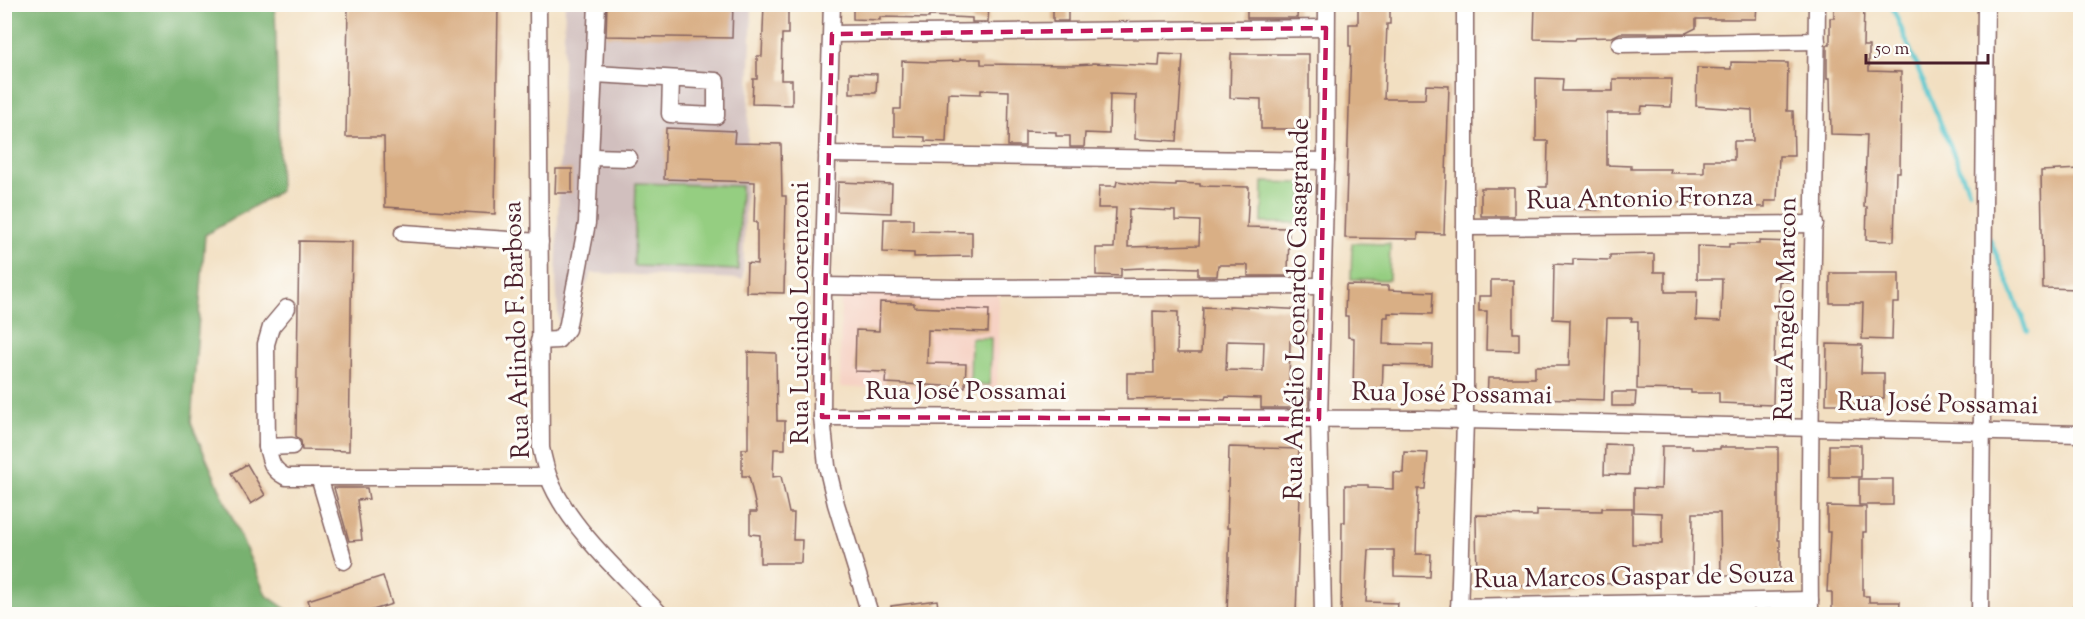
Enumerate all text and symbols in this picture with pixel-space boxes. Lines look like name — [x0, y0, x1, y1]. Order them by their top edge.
scale bar — [1866, 27, 1988, 65]
text: 50 m — [1874, 37, 1910, 63]
street label: Rua Amélio Leonardo Casagrande — [1276, 117, 1320, 501]
street label: Rua Antonio Fronza — [1526, 180, 1754, 220]
street label: Rua Lucindo Lorenzoni — [783, 181, 820, 445]
street label: Rua Angelo Marcon — [1767, 196, 1807, 422]
street label: Rua Arlindo F. Barbosa — [495, 200, 541, 460]
street label: Rua José Possamai — [865, 374, 1067, 411]
street label: Rua José Possamai — [1351, 375, 1553, 415]
street label: Rua José Possamai — [1837, 385, 2039, 425]
street label: Rua Marcos Gaspar de Souza — [1473, 557, 1795, 599]

